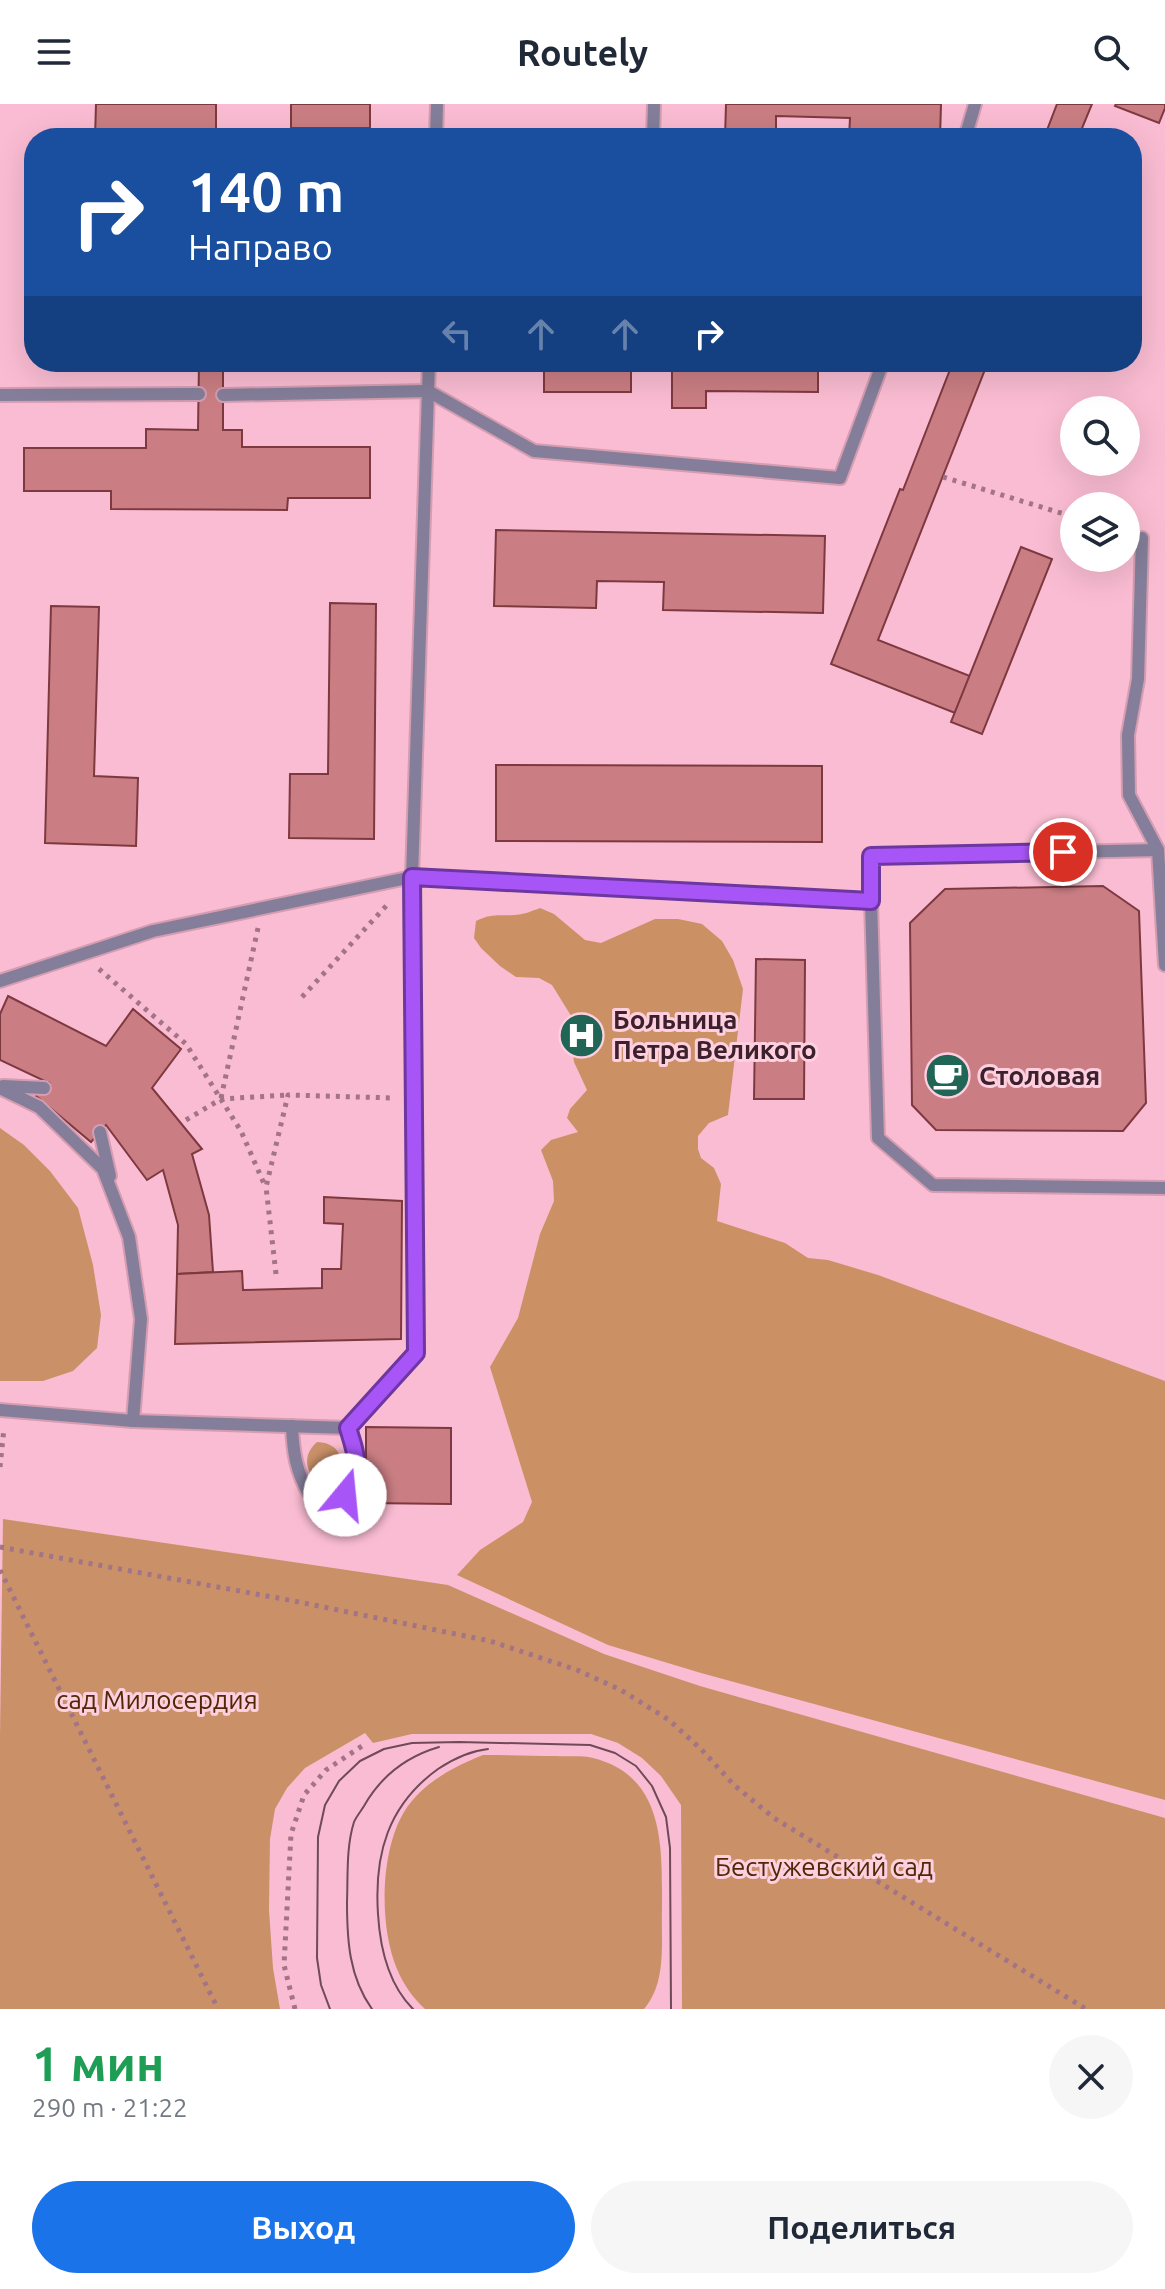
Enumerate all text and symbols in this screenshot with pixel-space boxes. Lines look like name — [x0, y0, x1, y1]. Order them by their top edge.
icon: menu — [32, 30, 76, 74]
icon: search — [1089, 30, 1133, 74]
text: Routely — [517, 32, 648, 73]
icon: right — [56, 160, 160, 264]
text: 140 m — [188, 160, 344, 223]
text: Направо — [188, 226, 333, 267]
icon: left — [435, 312, 479, 356]
icon: ahead — [519, 312, 563, 356]
icon: ahead — [603, 312, 647, 356]
icon: right — [687, 312, 731, 356]
map controls — [1060, 396, 1140, 572]
button: search — [1060, 396, 1140, 476]
button: layers — [1060, 492, 1140, 572]
pin — [1029, 818, 1097, 886]
icon: arrive — [1041, 830, 1085, 874]
place label: Больница Петра Великого — [613, 1005, 817, 1064]
hospital icon: Больница Петра Великого — [558, 1011, 606, 1059]
cafe icon: Столовая — [924, 1052, 972, 1100]
place label: Столовая — [979, 1061, 1100, 1090]
position arrow — [303, 1453, 387, 1537]
park label: сад Милосердия — [56, 1685, 258, 1714]
park label: Бестужевский сад — [715, 1852, 933, 1881]
button: close — [1049, 2035, 1133, 2119]
text: 1 мин — [32, 2036, 164, 2090]
text: 290 m · 21:22 — [32, 2093, 188, 2122]
button: Выход — [32, 2181, 575, 2273]
button: Поделиться — [591, 2181, 1133, 2273]

